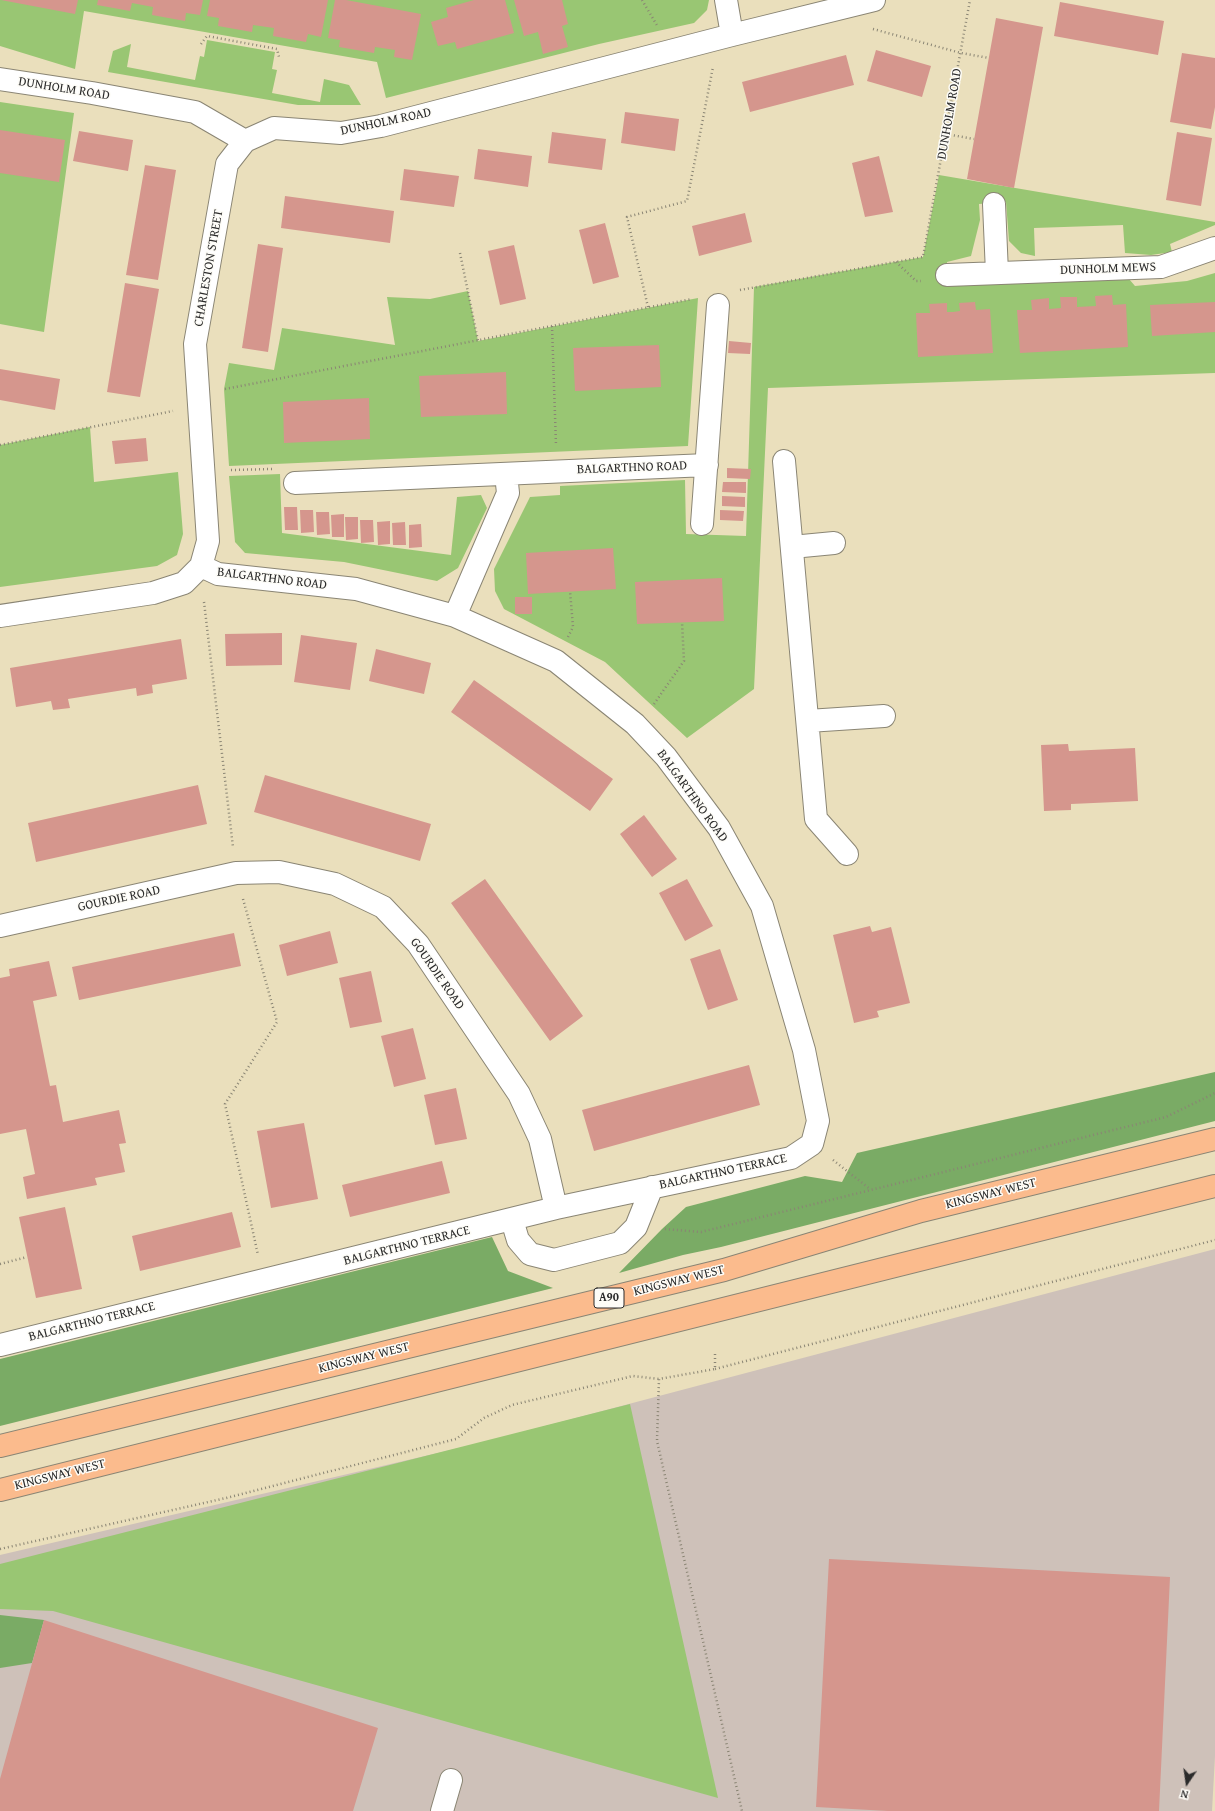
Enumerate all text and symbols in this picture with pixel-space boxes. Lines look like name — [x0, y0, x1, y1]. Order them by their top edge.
street label: DUNHOLM ROAD — [934, 67, 966, 161]
street label: DUNHOLM ROAD — [17, 74, 111, 104]
street label: DUNHOLM ROAD — [339, 105, 433, 139]
street label: CHARLESTON STREET — [191, 208, 227, 328]
street label: DUNHOLM MEWS — [1060, 260, 1156, 278]
street label: BALGARTHNO ROAD — [577, 458, 687, 478]
street label: BALGARTHNO ROAD — [216, 565, 328, 593]
street label: BALGARTHNO ROAD — [653, 747, 731, 845]
street label: GOURDIE ROAD — [76, 883, 162, 915]
street label: GOURDIE ROAD — [407, 935, 467, 1013]
street label: BALGARTHNO TERRACE — [658, 1151, 788, 1193]
street label: KINGSWAY WEST — [944, 1175, 1038, 1213]
street label: BALGARTHNO TERRACE — [342, 1223, 472, 1269]
street label: KINGSWAY WEST — [632, 1262, 726, 1300]
road number: A90 — [594, 1288, 624, 1308]
street label: BALGARTHNO TERRACE — [27, 1299, 157, 1345]
street label: KINGSWAY WEST — [317, 1339, 411, 1377]
street label: KINGSWAY WEST — [13, 1456, 107, 1494]
north arrow — [1167, 1763, 1207, 1803]
text: N — [1179, 1786, 1190, 1803]

